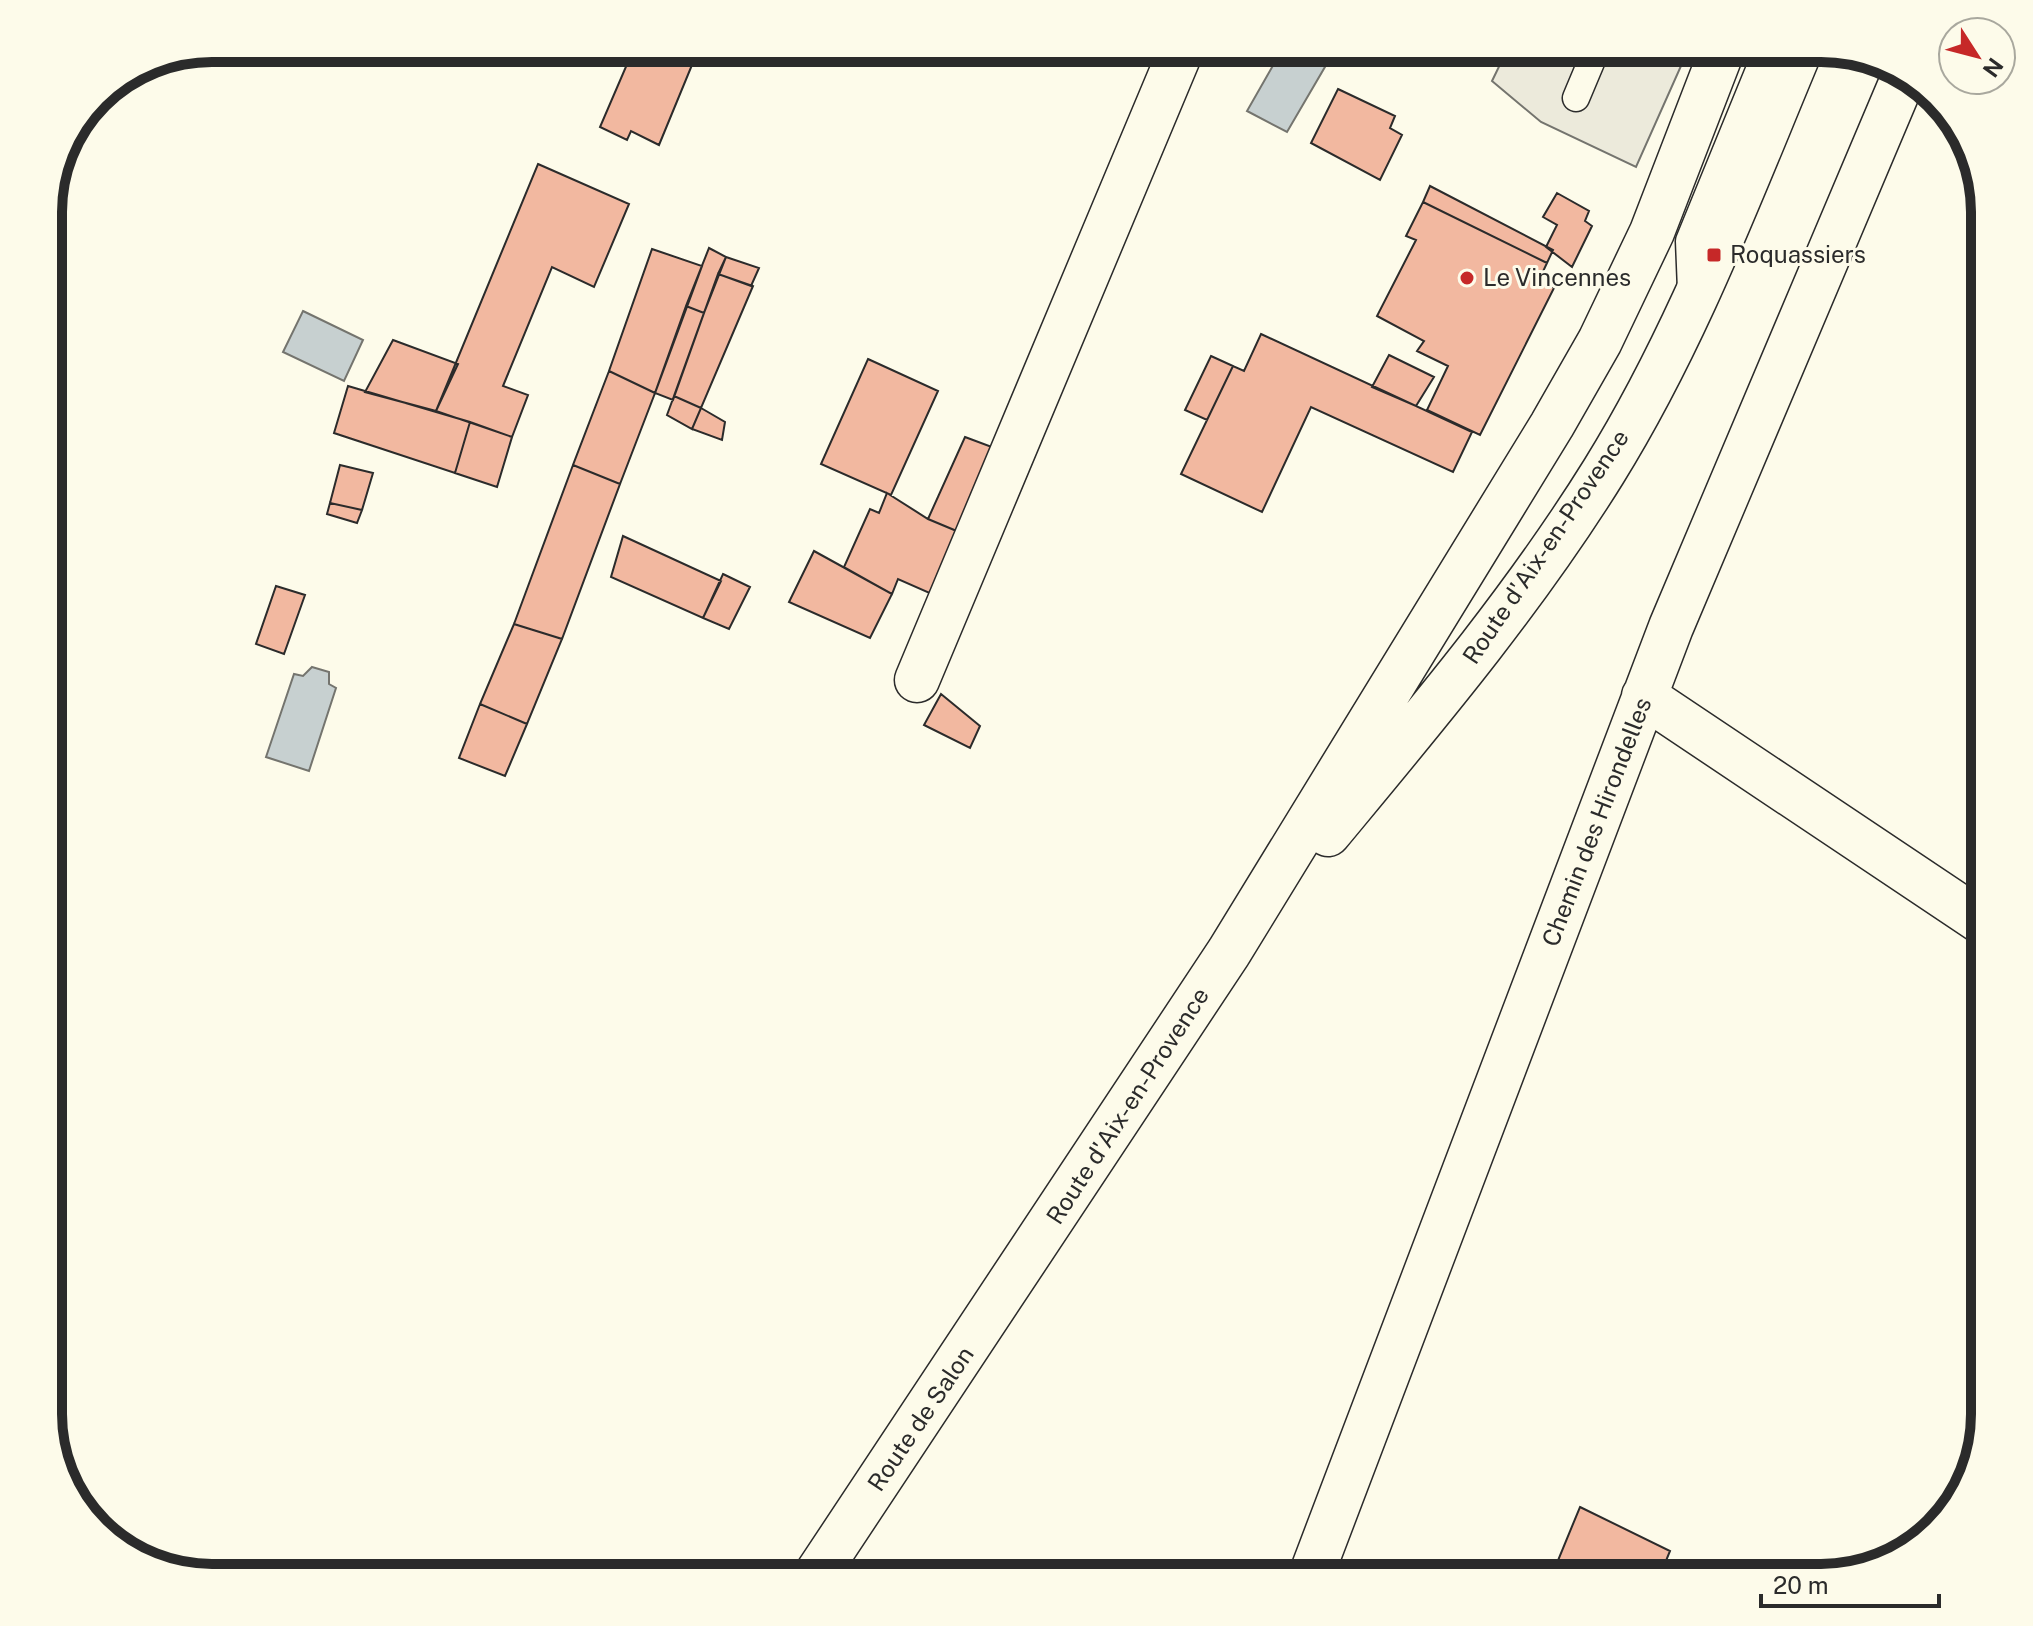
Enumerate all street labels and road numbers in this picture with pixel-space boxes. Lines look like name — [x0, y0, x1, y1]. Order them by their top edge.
street label: Route d'Aix-en-Provence — [1456, 424, 1634, 669]
street label: Chemin des Hirondelles — [1536, 693, 1656, 950]
street label: Route d'Aix-en-Provence — [1040, 982, 1214, 1229]
street label: Route de Salon — [862, 1341, 979, 1496]

